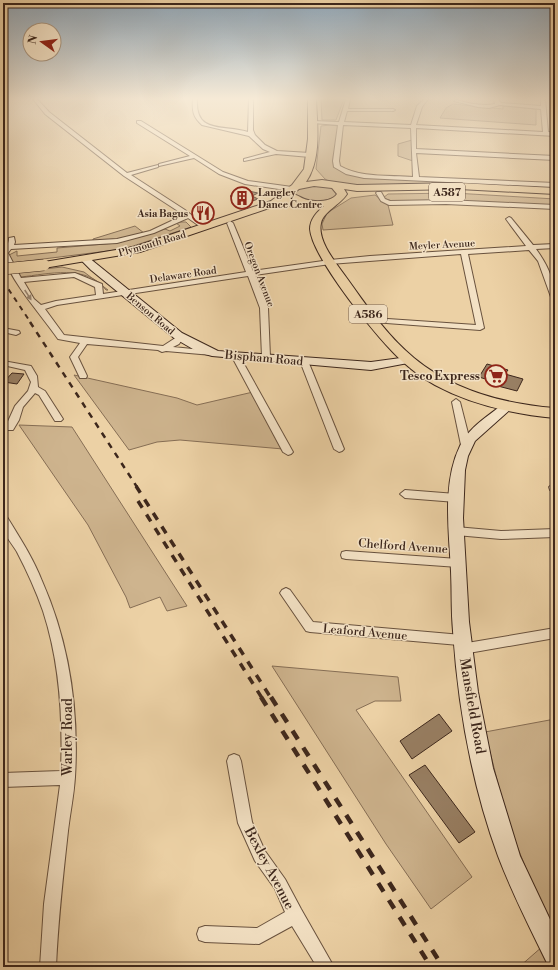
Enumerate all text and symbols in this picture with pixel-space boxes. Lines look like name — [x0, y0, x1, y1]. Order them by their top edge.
north arrow — [22, 22, 62, 62]
text: N — [25, 34, 41, 46]
road number: A587 — [429, 183, 465, 201]
building icon: Langley Dance Centre — [229, 185, 255, 211]
place label: Langley Dance Centre — [258, 187, 323, 211]
restaurant icon: Asia Bagus — [190, 200, 216, 226]
place label: Asia Bagus — [136, 208, 188, 220]
street label: Plymouth Road — [117, 229, 188, 259]
street label: Meyler Avenue — [409, 237, 475, 253]
street label: Oregon Avenue — [241, 240, 277, 309]
street label: Delaware Road — [149, 264, 218, 286]
street label: Benson Road — [123, 289, 177, 338]
one-way arrow — [24, 290, 32, 300]
road number: A586 — [349, 305, 387, 323]
street label: Bispham Road — [223, 348, 304, 369]
supermarket icon: Tesco Express — [483, 363, 509, 389]
place label: Tesco Express — [400, 369, 480, 384]
street label: Chelford Avenue — [358, 536, 448, 557]
street label: Leaford Avenue — [322, 621, 408, 644]
street label: Mansfield Road — [455, 657, 489, 756]
street label: Warley Road — [59, 698, 77, 777]
street label: Bexley Avenue — [239, 823, 298, 913]

